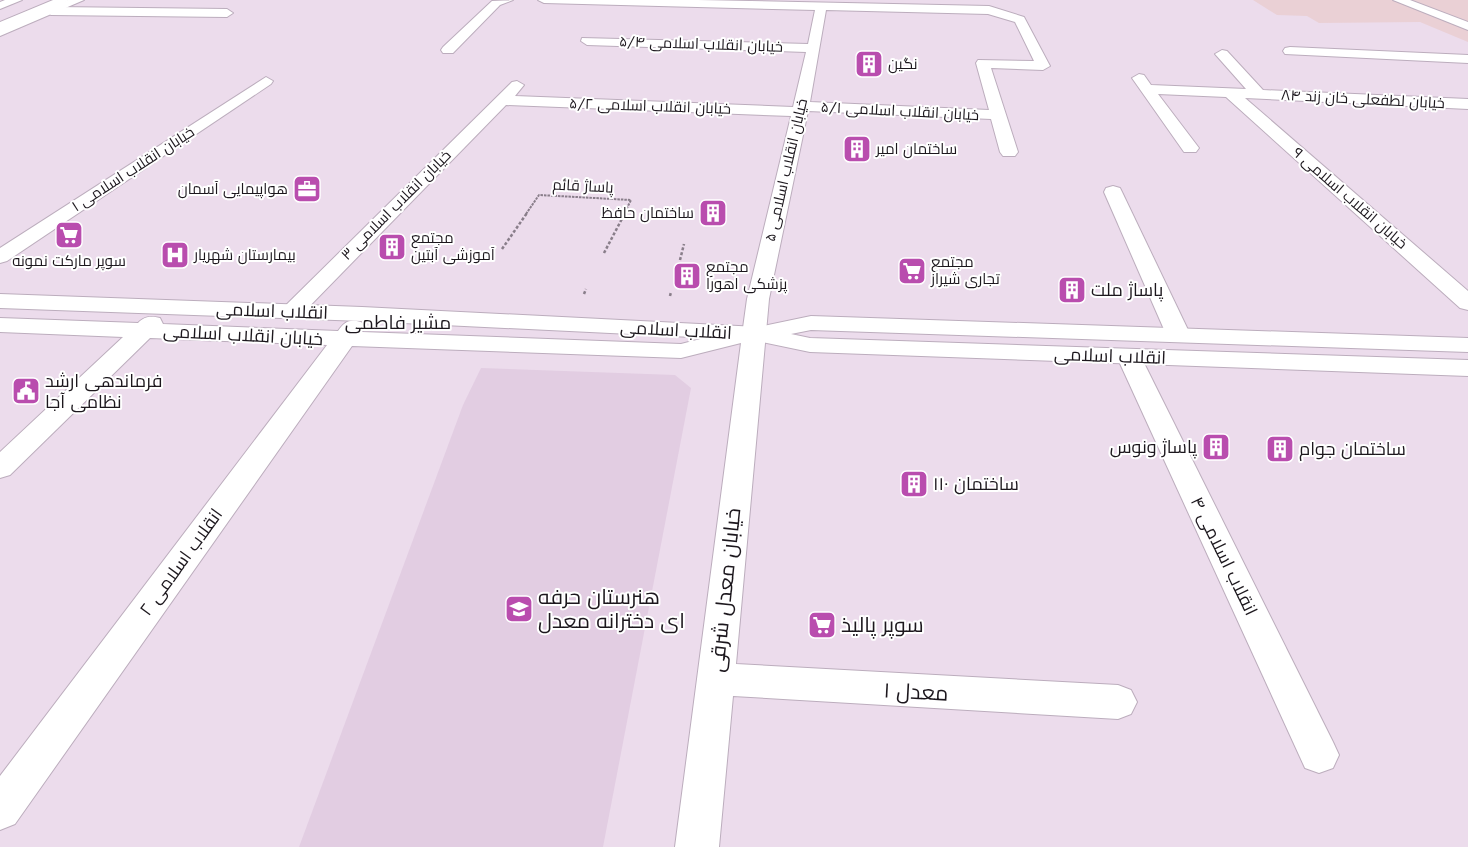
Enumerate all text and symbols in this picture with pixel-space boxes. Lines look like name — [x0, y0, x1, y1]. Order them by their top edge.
street label: خیابان انقلاب اسلامی ۵/۴ — [619, 30, 783, 58]
building icon: نگین — [854, 49, 884, 79]
place label: نگین — [888, 53, 918, 75]
street label: خیابان لطفعلی خان زند ۸۴ — [1281, 84, 1445, 114]
street label: خیابان انقلاب اسلامی ۵/۲ — [569, 92, 731, 120]
street label: خیابان انقلاب اسلامی ۵ — [759, 96, 813, 244]
street label: خیابان انقلاب اسلامی ۵/۱ — [820, 96, 980, 126]
street label: خیابان انقلاب اسلامی ۱ — [67, 121, 199, 217]
building icon: ساختمان امیر — [842, 134, 872, 164]
place label: ساختمان امیر — [875, 138, 957, 160]
street label: خیابان انقلاب اسلامی ۹ — [1288, 142, 1412, 254]
street label: خیابان انقلاب اسلامی ۳ — [336, 145, 456, 265]
street label: پاساژ قائم — [552, 173, 614, 199]
office icon: هواپیمایی آسمان — [292, 174, 322, 204]
place label: هواپیمایی آسمان — [178, 178, 288, 200]
building icon: ساختمان حافظ — [698, 198, 728, 228]
place label: ساختمان حافظ — [602, 202, 694, 224]
supermarket icon: سوپر مارکت نمونه — [54, 220, 84, 250]
place label: مجتمع آموزشی آبتین — [411, 227, 495, 266]
building icon: مجتمع آموزشی آبتین — [377, 232, 407, 262]
hospital icon: بیمارستان شهریار — [160, 240, 190, 270]
place label: بیمارستان شهریار — [193, 244, 296, 266]
place label: سوپر مارکت نمونه — [12, 250, 126, 272]
place label: مجتمع تجاری شیراز — [930, 251, 1000, 290]
place label: مجتمع پزشکی اهورا — [706, 256, 787, 295]
supermarket icon: مجتمع تجاری شیراز — [897, 256, 927, 286]
building icon: مجتمع پزشکی اهورا — [672, 261, 702, 291]
building icon: پاساژ ملت — [1057, 275, 1087, 305]
place label: پاساژ ملت — [1091, 277, 1163, 303]
street label: انقلاب اسلامی — [216, 296, 328, 326]
district label: مشیر فاطمی — [345, 309, 451, 336]
street label: انقلاب اسلامی — [619, 314, 733, 346]
street label: خیابان انقلاب اسلامی — [162, 318, 324, 352]
street label: انقلاب اسلامی — [1054, 341, 1166, 371]
place label: فرماندهی ارشد نظامی آجا — [45, 368, 162, 415]
public building icon: فرماندهی ارشد نظامی آجا — [11, 376, 41, 406]
building icon: پاساژ ونوس — [1201, 432, 1231, 462]
place label: پاساژ ونوس — [1110, 434, 1197, 460]
building icon: ساختمان جوام — [1265, 434, 1295, 464]
place label: ساختمان جوام — [1299, 436, 1406, 462]
building icon: ساختمان ۱۱۰ — [899, 469, 929, 499]
place label: ساختمان ۱۱۰ — [933, 471, 1019, 497]
street label: ۴ انقلاب اسلامی — [1184, 492, 1264, 620]
street label: ۲ انقلاب اسلامی — [133, 503, 229, 621]
street label: خیابان معدل شرقی — [701, 506, 749, 674]
place label: هنرستان حرفه ای دخترانه معدل — [538, 582, 685, 636]
school or university icon: هنرستان حرفه ای دخترانه معدل — [504, 594, 534, 624]
supermarket icon: سوپر پالیذ — [807, 610, 837, 640]
place label: سوپر پالیذ — [841, 610, 924, 640]
street label: ۱ معدل — [883, 675, 949, 709]

